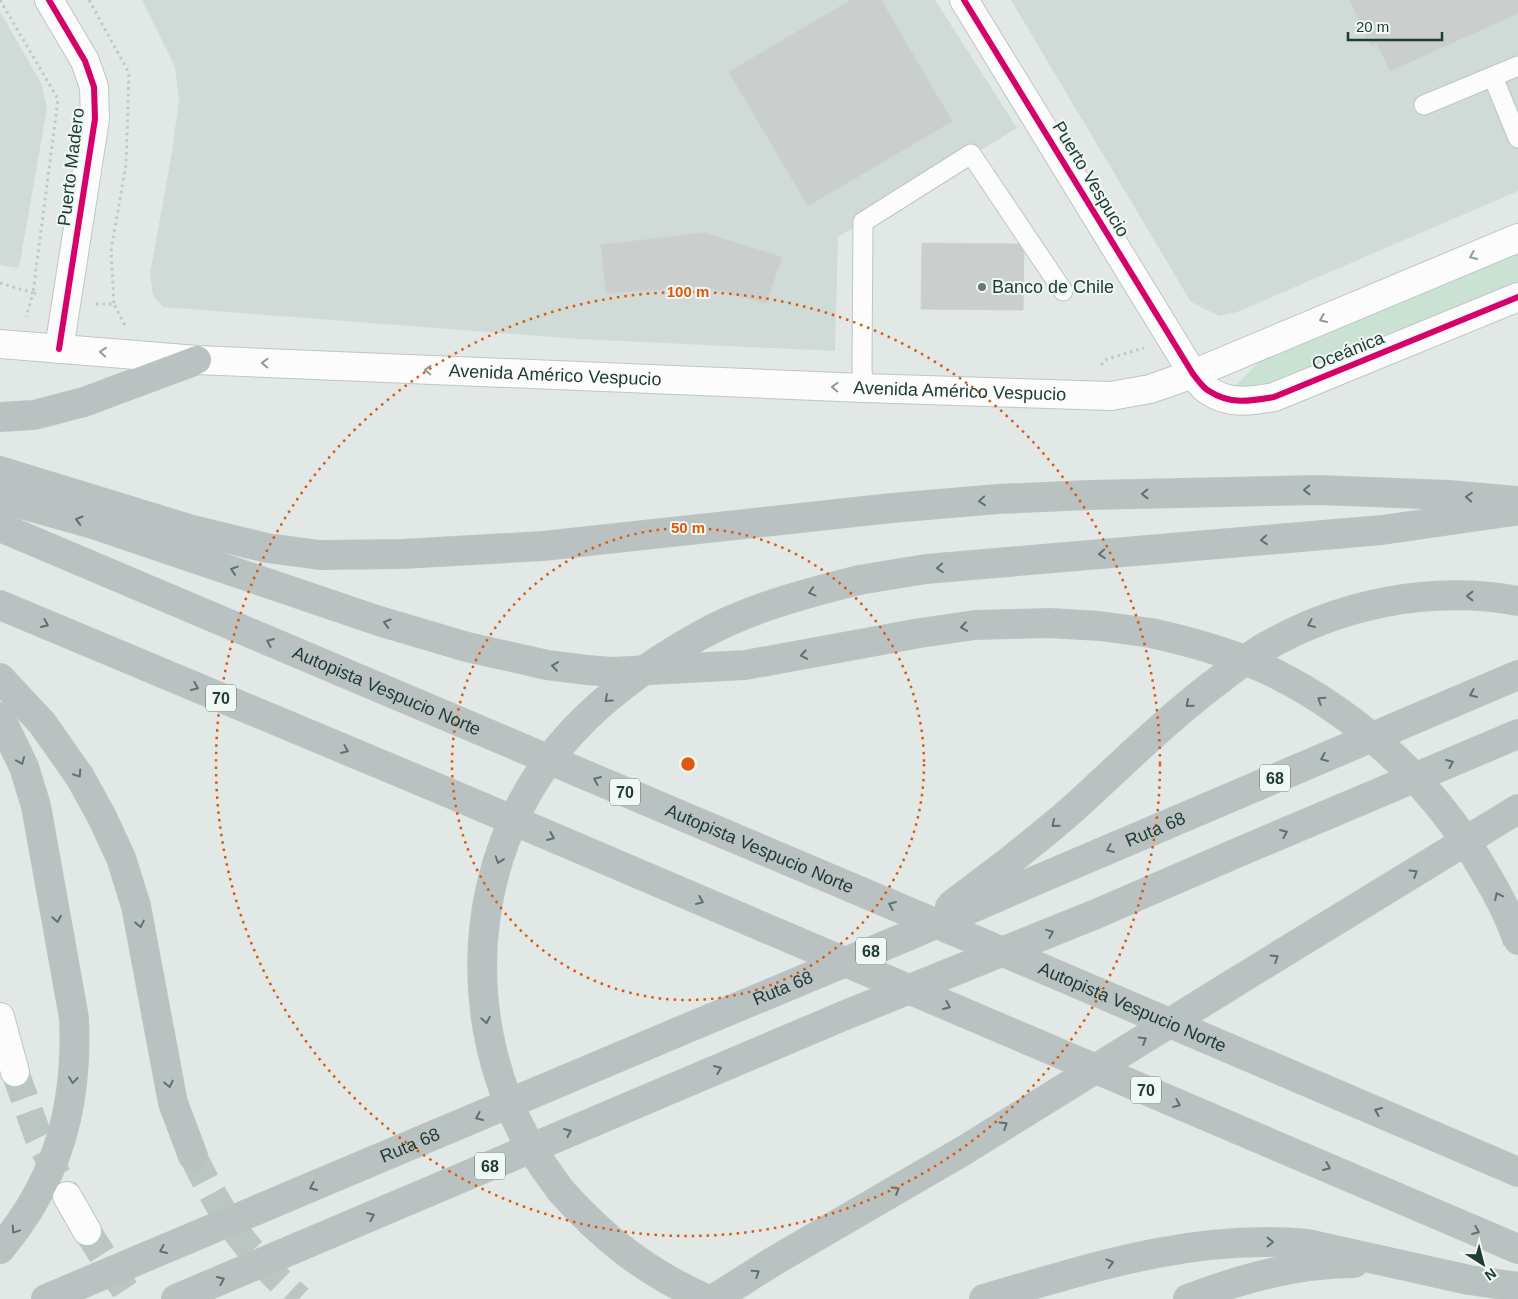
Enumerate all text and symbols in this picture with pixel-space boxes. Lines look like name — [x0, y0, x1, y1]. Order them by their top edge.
scale bar — [1348, 10, 1442, 42]
text: 20 m — [1356, 18, 1389, 35]
street label: Puerto Madero — [54, 107, 88, 227]
street label: Puerto Vespucio — [1049, 118, 1133, 240]
one-way arrow — [1469, 250, 1478, 261]
place label: Banco de Chile — [992, 277, 1114, 297]
marker: Banco de Chile — [976, 281, 988, 293]
text: 100 m — [667, 283, 709, 300]
one-way arrow — [1319, 313, 1328, 324]
street label: Oceánica — [1309, 327, 1388, 375]
one-way arrow — [99, 347, 107, 358]
one-way arrow — [261, 358, 268, 368]
street label: Avenida Américo Vespucio — [448, 361, 662, 390]
one-way arrow — [423, 364, 431, 375]
street label: Avenida Américo Vespucio — [853, 378, 1066, 405]
one-way arrow — [830, 382, 838, 393]
one-way arrow — [1303, 485, 1310, 495]
one-way arrow — [1140, 488, 1148, 499]
one-way arrow — [1465, 492, 1473, 503]
one-way arrow — [978, 495, 986, 506]
one-way arrow — [76, 516, 84, 526]
text: 50 m — [671, 519, 705, 536]
one-way arrow — [1259, 535, 1267, 546]
one-way arrow — [1097, 549, 1105, 560]
one-way arrow — [935, 562, 943, 573]
one-way arrow — [230, 566, 238, 576]
one-way arrow — [809, 587, 817, 597]
one-way arrow — [1465, 591, 1473, 601]
one-way arrow — [40, 617, 49, 628]
one-way arrow — [1307, 618, 1316, 629]
one-way arrow — [384, 619, 392, 629]
one-way arrow — [959, 621, 968, 631]
one-way arrow — [266, 637, 275, 648]
street label: Autopista Vespucio Norte — [290, 642, 484, 739]
one-way arrow — [799, 650, 808, 660]
one-way arrow — [551, 661, 559, 672]
one-way arrow — [190, 680, 199, 691]
road number: 70 — [206, 684, 236, 711]
one-way arrow — [1469, 688, 1478, 699]
one-way arrow — [604, 693, 613, 702]
one-way arrow — [1317, 697, 1326, 707]
one-way arrow — [1185, 698, 1194, 707]
one-way arrow — [340, 744, 348, 754]
one-way arrow — [1320, 751, 1329, 762]
centre of rings — [679, 755, 697, 773]
one-way arrow — [15, 756, 25, 765]
one-way arrow — [1445, 758, 1454, 769]
road number: 68 — [1260, 764, 1290, 791]
one-way arrow — [72, 769, 82, 778]
one-way arrow — [593, 776, 602, 787]
road number: 70 — [610, 779, 640, 806]
street label: Autopista Vespucio Norte — [663, 800, 857, 897]
street label: Ruta 68 — [1122, 808, 1188, 851]
one-way arrow — [1052, 818, 1061, 827]
one-way arrow — [1279, 828, 1288, 839]
one-way arrow — [546, 831, 555, 841]
one-way arrow — [1106, 842, 1115, 853]
one-way arrow — [495, 855, 505, 864]
one-way arrow — [1408, 869, 1417, 879]
one-way arrow — [1494, 893, 1504, 902]
one-way arrow — [695, 894, 704, 905]
one-way arrow — [888, 900, 897, 911]
one-way arrow — [52, 915, 62, 924]
one-way arrow — [134, 919, 145, 928]
one-way arrow — [1045, 928, 1054, 939]
road number: 68 — [856, 938, 886, 964]
one-way arrow — [1270, 955, 1279, 964]
street label: Autopista Vespucio Norte — [1036, 958, 1229, 1056]
street label: Ruta 68 — [750, 967, 816, 1010]
one-way arrow — [942, 999, 951, 1010]
one-way arrow — [481, 1016, 491, 1025]
one-way arrow — [1137, 1037, 1146, 1046]
one-way arrow — [713, 1065, 722, 1075]
one-way arrow — [68, 1076, 79, 1084]
road number: 70 — [1131, 1076, 1161, 1104]
one-way arrow — [163, 1079, 174, 1088]
one-way arrow — [1172, 1097, 1181, 1108]
one-way arrow — [1374, 1107, 1383, 1118]
one-way arrow — [475, 1110, 484, 1121]
one-way arrow — [999, 1122, 1008, 1132]
street label: Ruta 68 — [377, 1124, 443, 1167]
one-way arrow — [563, 1128, 572, 1139]
road number: 68 — [475, 1152, 505, 1180]
one-way arrow — [1322, 1162, 1330, 1172]
one-way arrow — [309, 1180, 318, 1191]
one-way arrow — [890, 1187, 899, 1197]
one-way arrow — [366, 1212, 374, 1222]
one-way arrow — [12, 1224, 21, 1233]
one-way arrow — [1471, 1225, 1480, 1235]
one-way arrow — [1267, 1237, 1275, 1247]
north arrow — [1458, 1239, 1508, 1289]
one-way arrow — [159, 1243, 168, 1254]
one-way arrow — [1105, 1258, 1114, 1269]
text: N — [1482, 1265, 1499, 1284]
one-way arrow — [750, 1270, 759, 1279]
one-way arrow — [216, 1276, 225, 1286]

